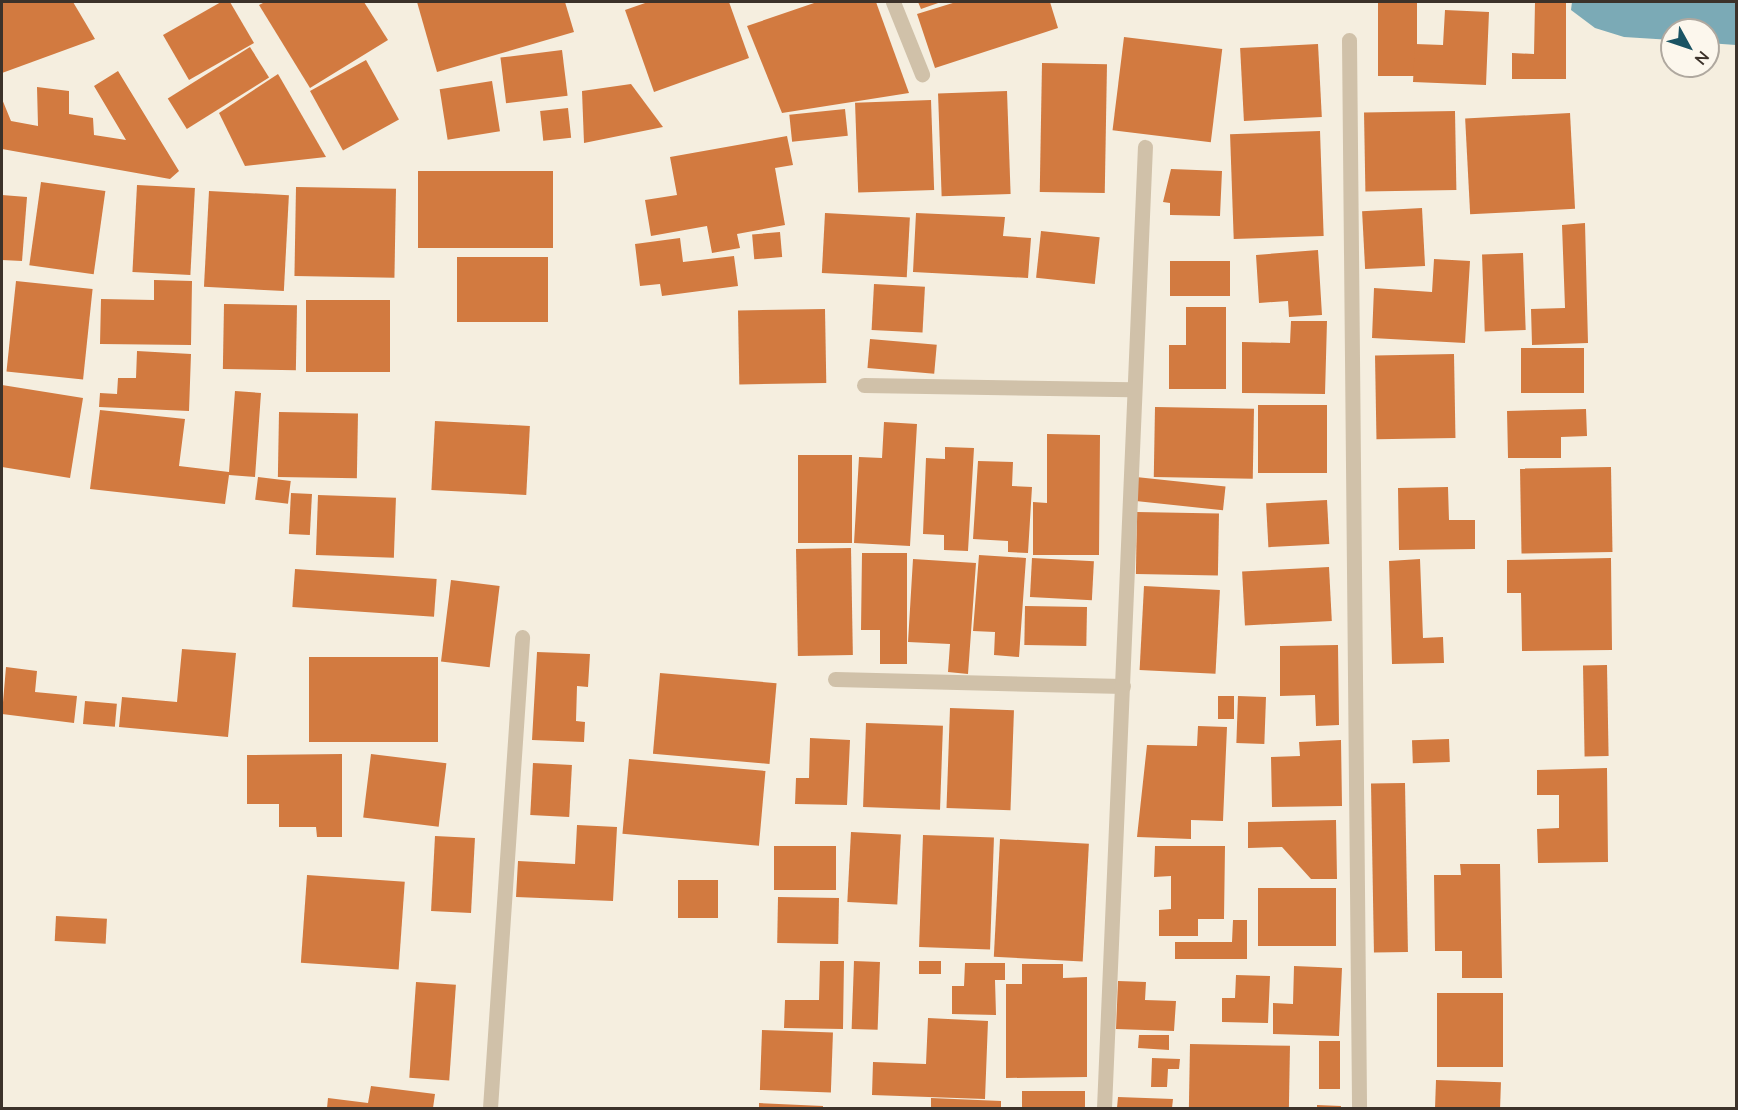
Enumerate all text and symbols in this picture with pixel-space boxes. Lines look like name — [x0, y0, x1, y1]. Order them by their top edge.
north arrow — [1660, 18, 1720, 78]
text: N — [1691, 47, 1714, 69]

